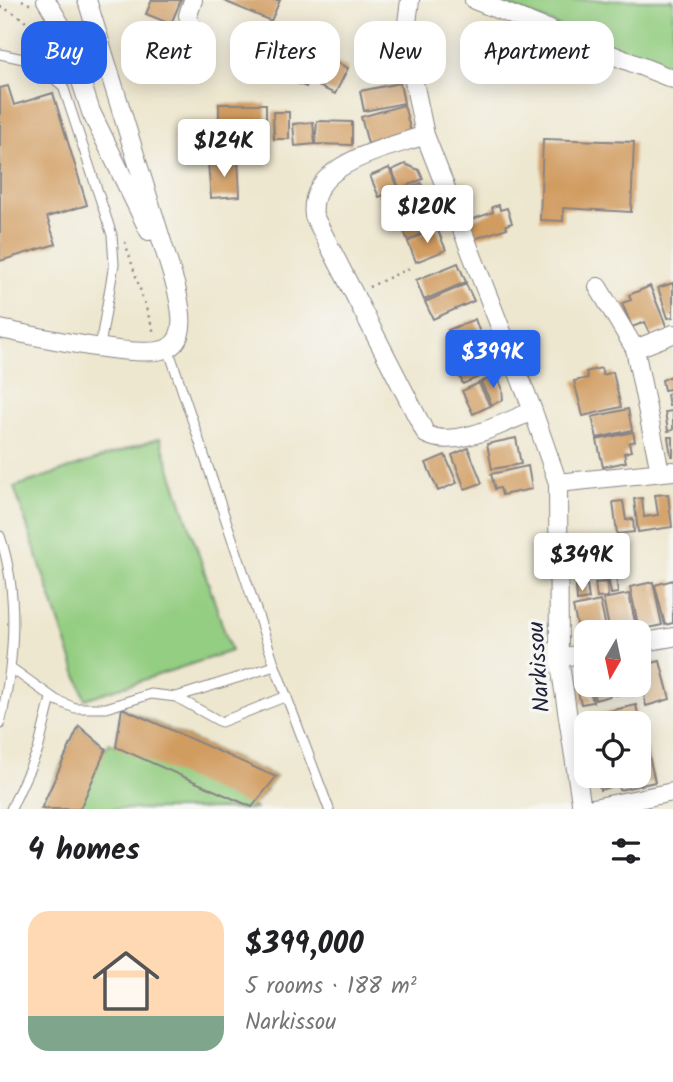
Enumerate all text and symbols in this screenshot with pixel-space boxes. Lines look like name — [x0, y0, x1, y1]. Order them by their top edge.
chip: Buy — [21, 21, 107, 84]
chip: Rent — [121, 21, 216, 84]
chip: Filters — [230, 21, 340, 84]
chip: New — [354, 21, 446, 84]
chip: Apartment — [460, 21, 614, 84]
pin: $124K — [175, 120, 273, 179]
text: $124K — [194, 124, 254, 160]
pin: $120K — [378, 186, 476, 245]
text: $120K — [397, 190, 457, 226]
pin: $399K — [444, 330, 542, 390]
text: $399K — [461, 335, 525, 371]
pin: $349K — [533, 534, 631, 593]
text: $349K — [550, 538, 614, 574]
street label: Narkissou — [519, 620, 561, 714]
north arrow — [574, 620, 651, 696]
map controls — [574, 620, 651, 788]
button: locate — [574, 711, 651, 788]
text: 4 homes — [28, 827, 140, 875]
icon: filters — [607, 832, 645, 870]
text: $399,000 — [245, 921, 364, 969]
icon: home — [84, 939, 168, 1023]
text: 5 rooms · 188 m² — [245, 969, 417, 1005]
text: Narkissou — [245, 1005, 336, 1041]

